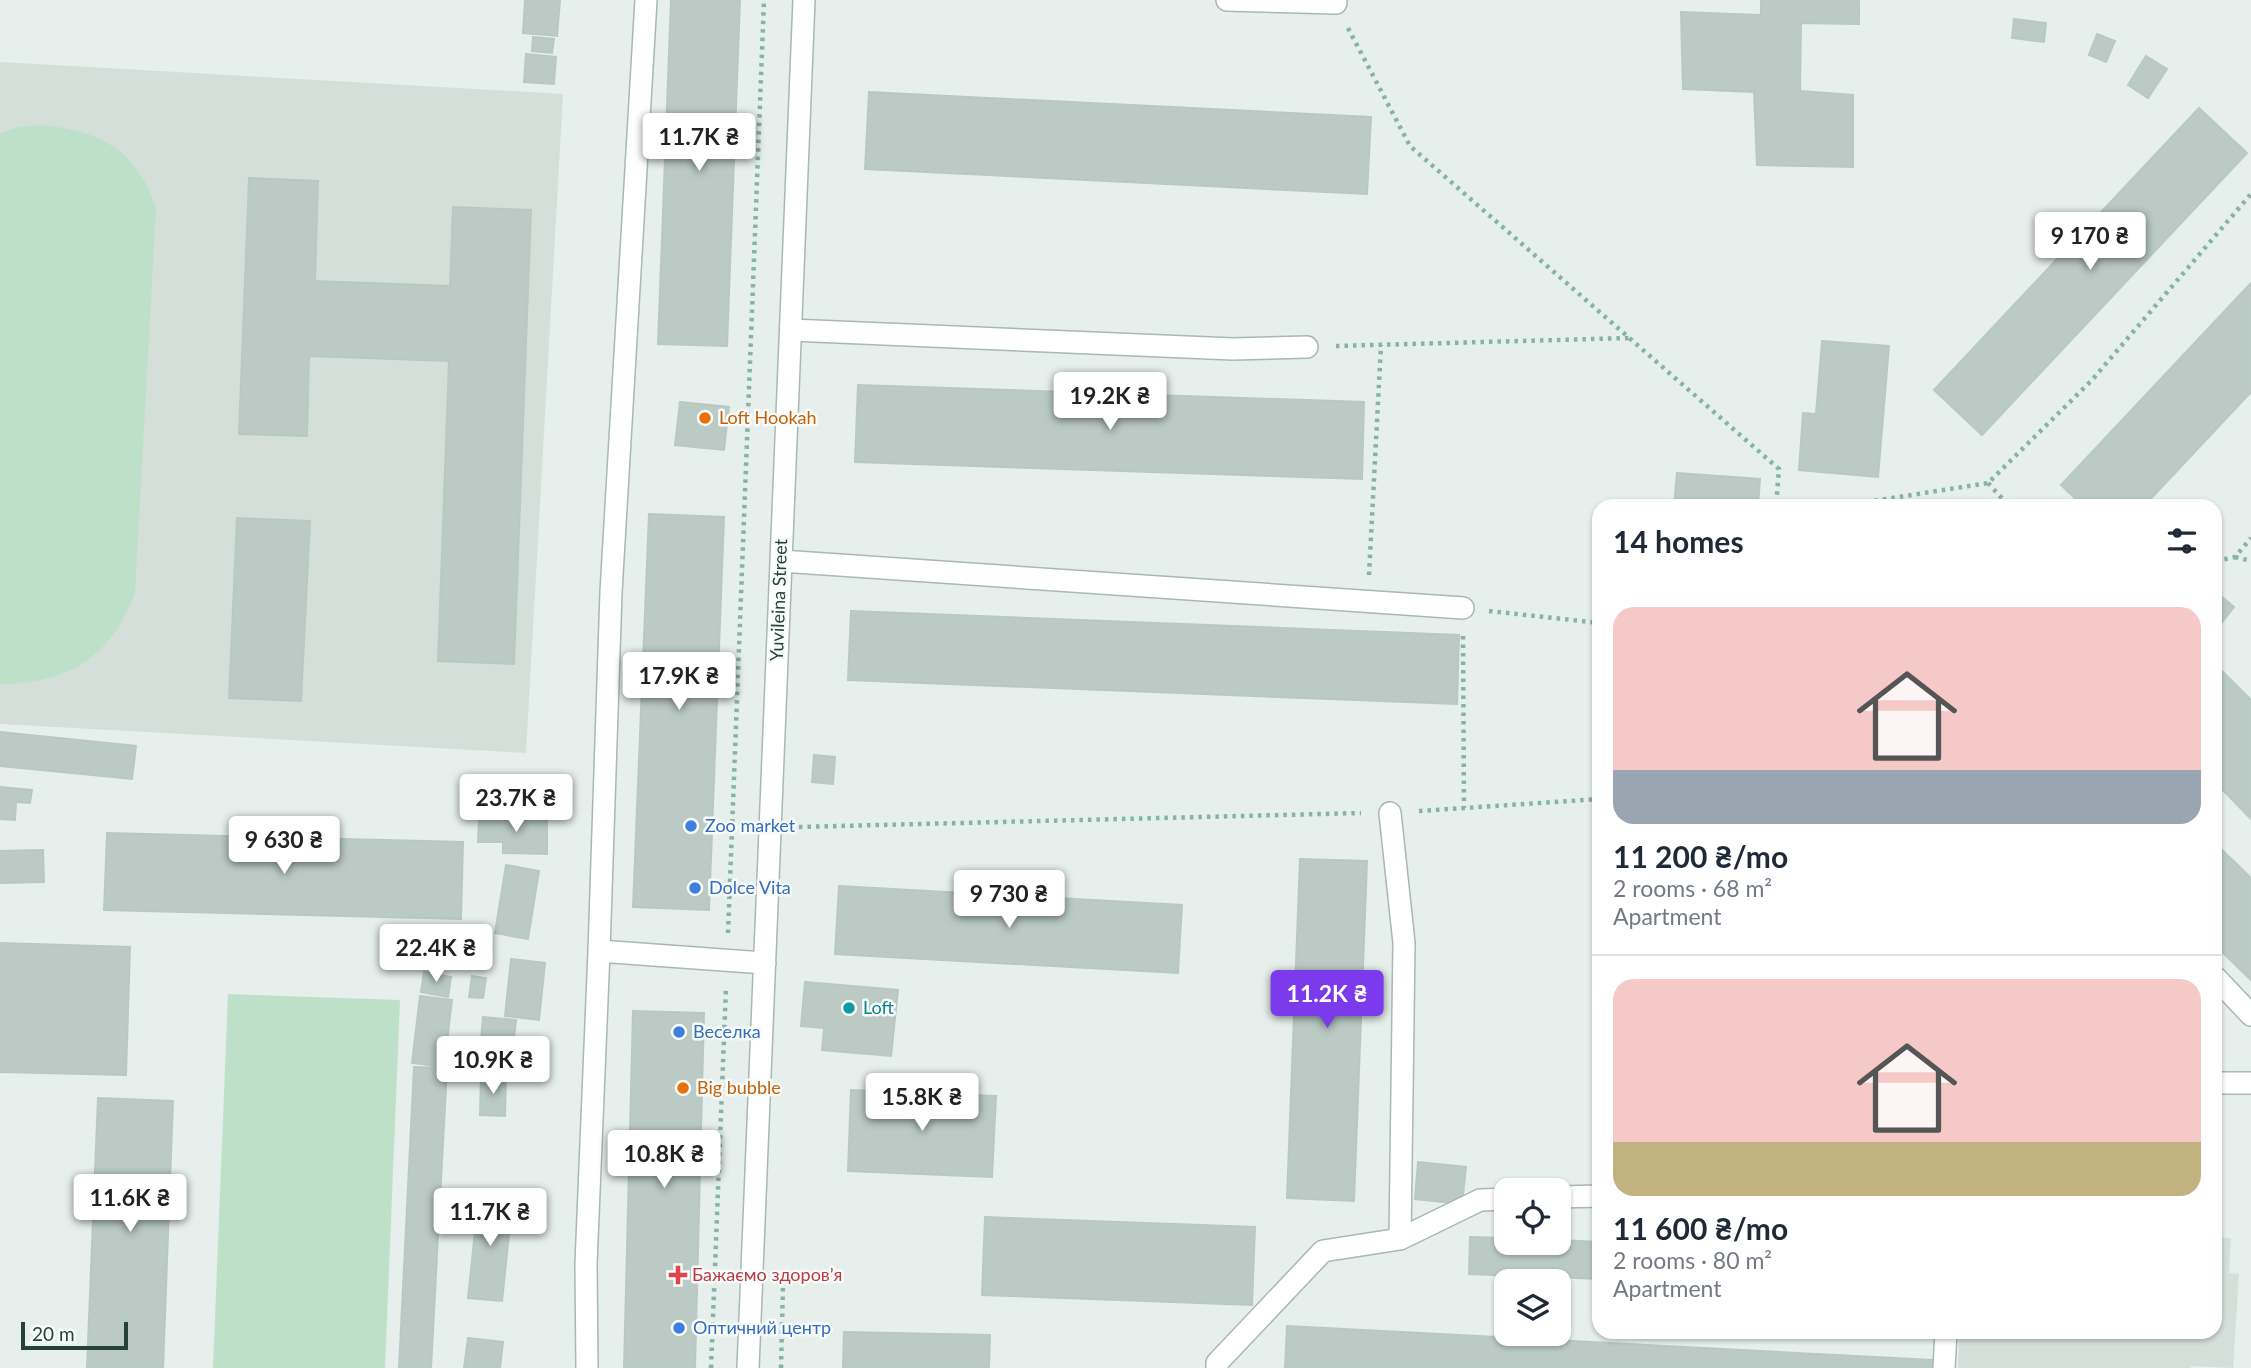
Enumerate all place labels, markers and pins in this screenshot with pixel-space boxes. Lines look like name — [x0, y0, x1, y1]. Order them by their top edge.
pin: 11.7K ₴ — [634, 114, 764, 173]
pin: 9 170 ₴ — [2025, 212, 2155, 272]
pin: 19.2K ₴ — [1045, 372, 1175, 432]
place label: Loft Hookah — [719, 406, 817, 428]
marker: Loft Hookah — [697, 410, 713, 426]
pin: 17.9K ₴ — [614, 652, 744, 712]
pin: 23.7K ₴ — [451, 774, 581, 834]
place label: Zoo market — [705, 814, 796, 836]
pin: 9 630 ₴ — [219, 816, 349, 876]
marker: Zoo market — [683, 818, 699, 834]
pin: 9 730 ₴ — [944, 870, 1074, 930]
place label: Dolce Vita — [709, 876, 791, 898]
marker: Dolce Vita — [687, 880, 703, 896]
pin: 22.4K ₴ — [371, 925, 501, 984]
pin: 11.2K ₴ — [1262, 970, 1392, 1030]
place label: Loft — [863, 996, 895, 1018]
marker: Loft — [841, 1000, 857, 1016]
place label: Веселка — [693, 1020, 761, 1042]
marker: Веселка — [671, 1024, 687, 1040]
pin: 10.9K ₴ — [428, 1036, 558, 1096]
pin: 15.8K ₴ — [857, 1074, 987, 1133]
place label: Big bubble — [697, 1076, 781, 1098]
marker: Big bubble — [675, 1080, 691, 1096]
pin: 10.8K ₴ — [599, 1130, 729, 1190]
pin: 11.6K ₴ — [65, 1174, 195, 1234]
pin: 11.7K ₴ — [425, 1188, 555, 1248]
place label: Бажаємо здоровʼя — [692, 1263, 843, 1285]
marker: Бажаємо здоровʼя — [670, 1267, 686, 1283]
place label: Оптичний центр — [693, 1316, 831, 1338]
marker: Оптичний центр — [671, 1320, 687, 1336]

